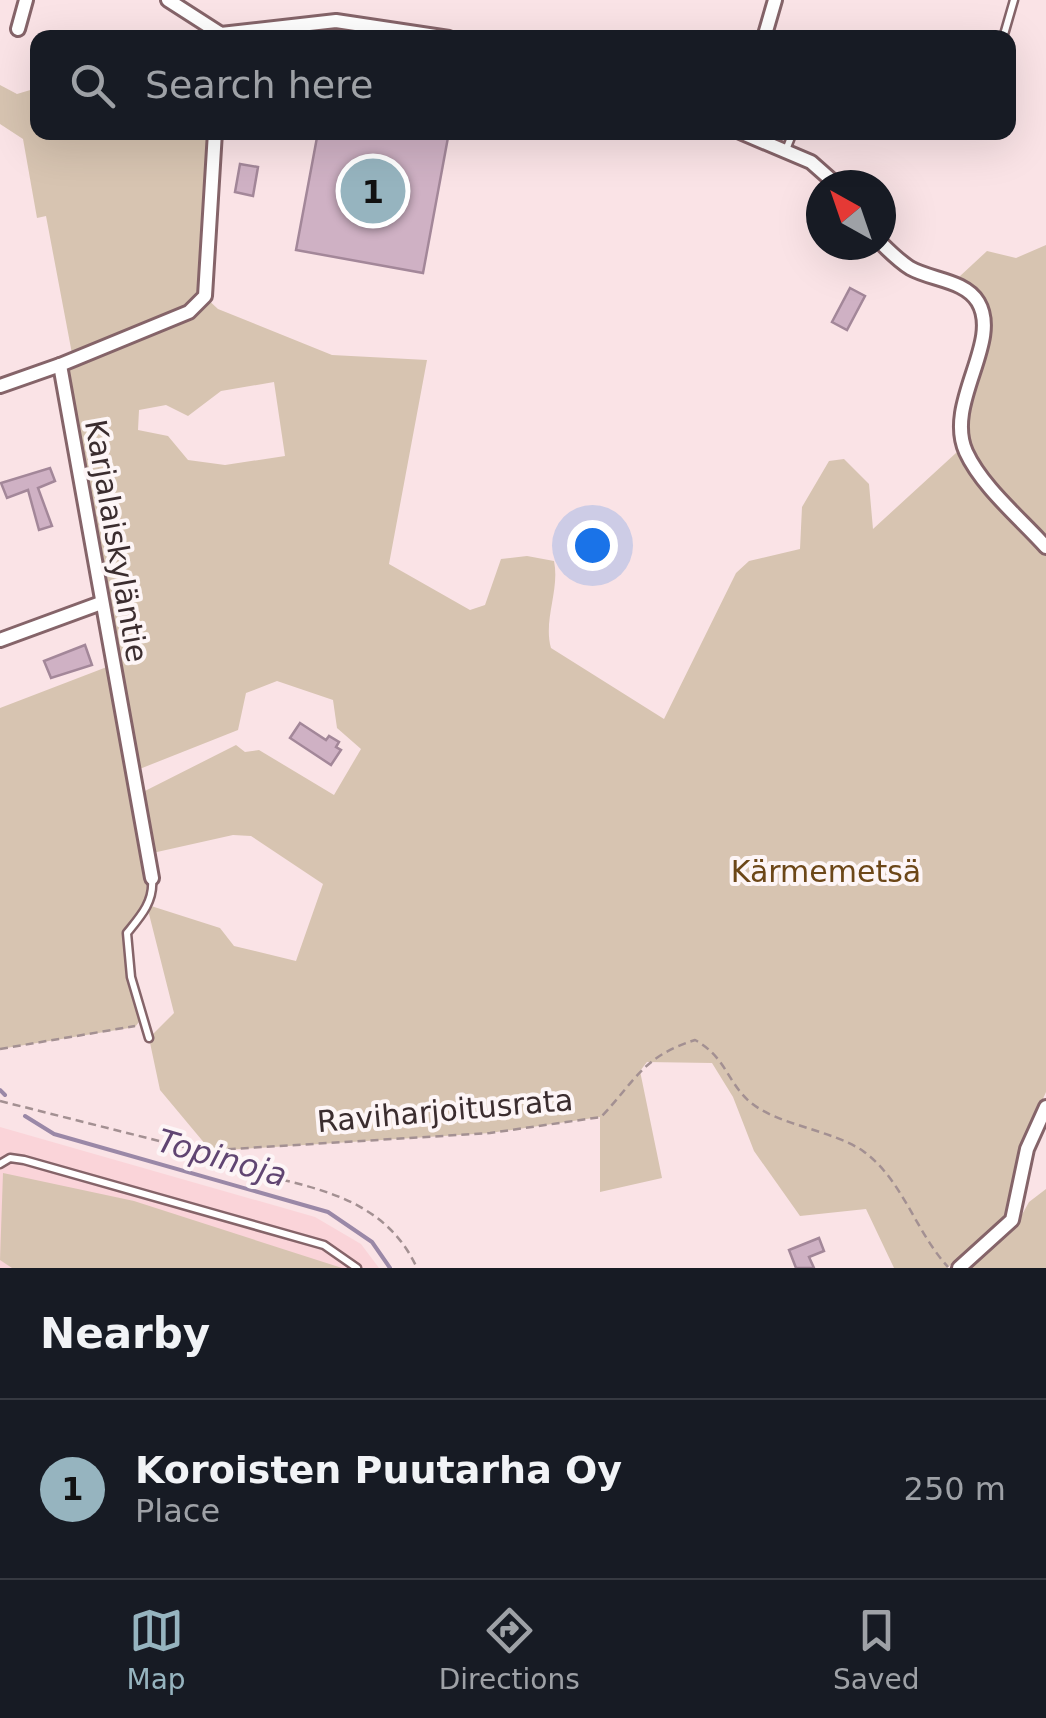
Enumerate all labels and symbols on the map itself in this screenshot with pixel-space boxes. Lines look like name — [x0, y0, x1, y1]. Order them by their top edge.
pin: 1 — [340, 154, 406, 228]
north arrow — [806, 170, 896, 260]
street label: Karjalaiskyläntie — [78, 417, 155, 665]
your location — [567, 520, 618, 571]
park label: Kärmemetsä — [731, 854, 921, 889]
street label: Raviharjoitusrata — [316, 1082, 574, 1139]
water label: Topinoja — [153, 1121, 291, 1195]

